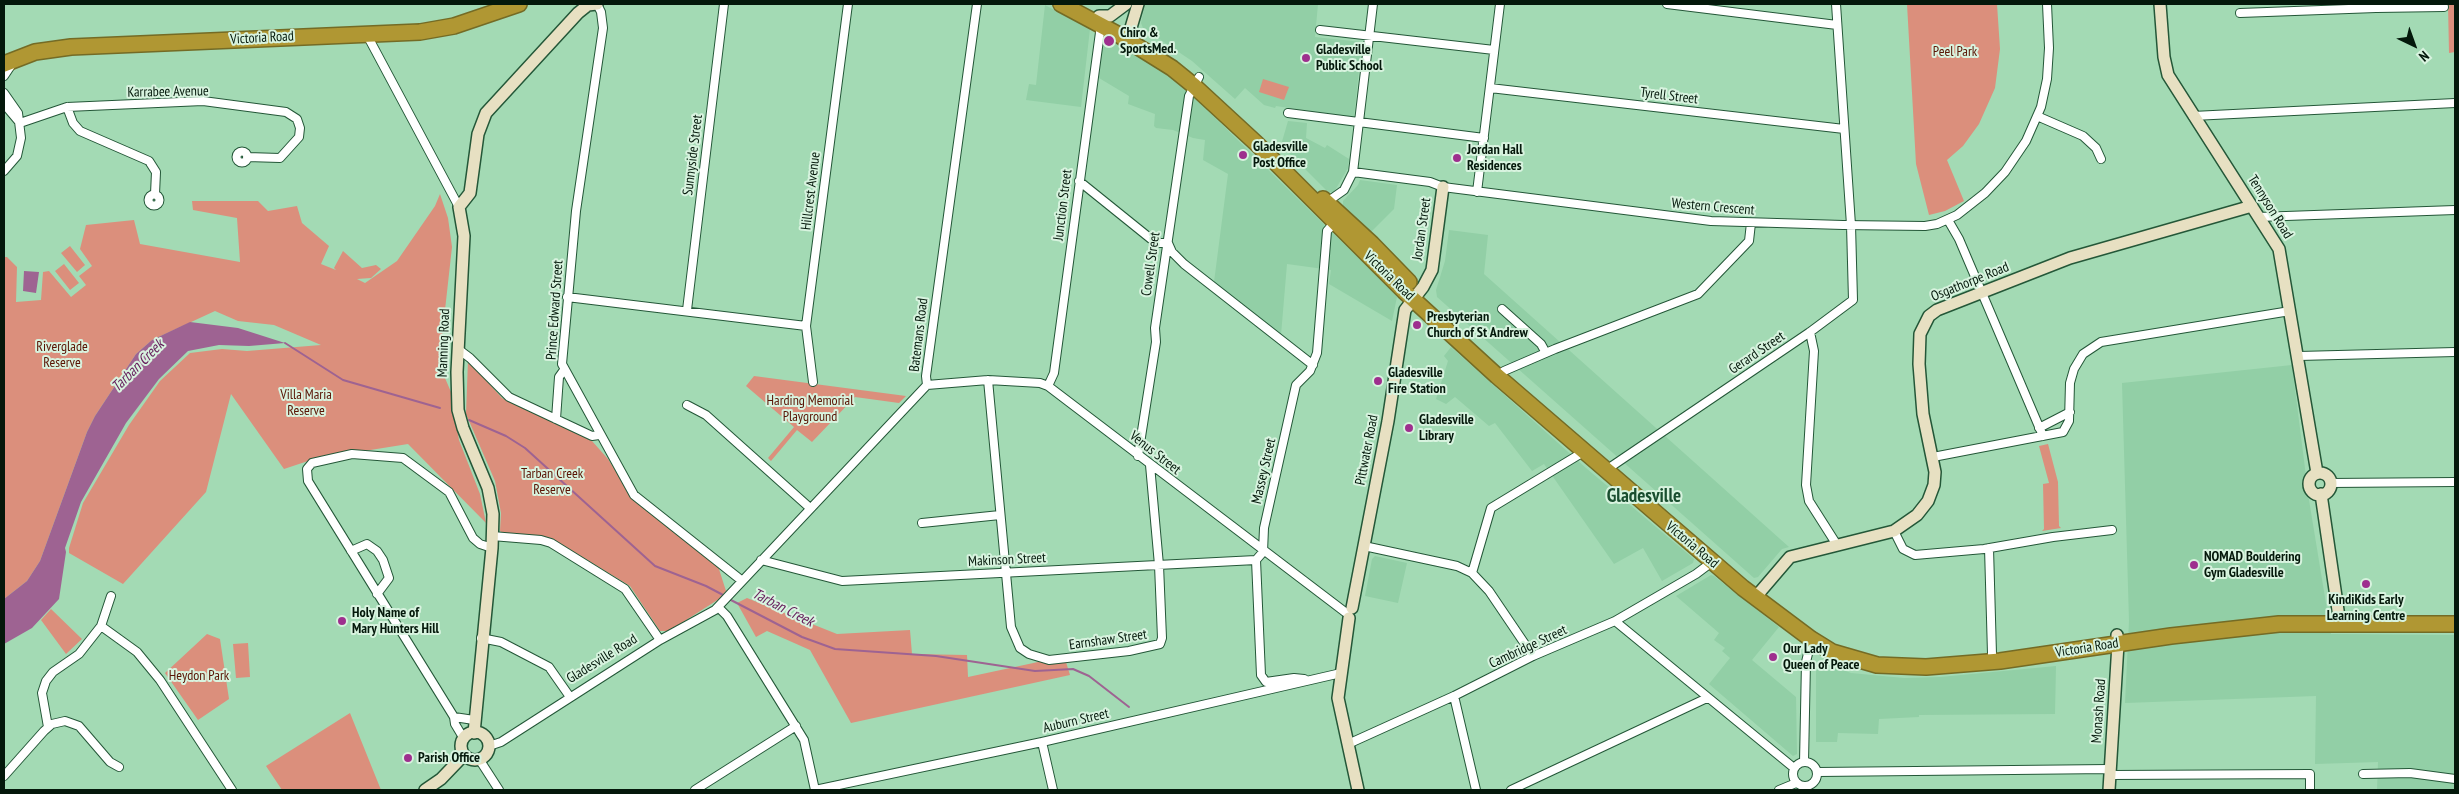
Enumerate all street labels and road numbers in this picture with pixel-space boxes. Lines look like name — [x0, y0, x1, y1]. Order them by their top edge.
street label: Victoria Road — [230, 28, 294, 48]
street label: Karrabee Avenue — [127, 83, 209, 101]
street label: Tyrell Street — [1639, 84, 1699, 108]
street label: Sunnyside Street — [680, 114, 706, 196]
street label: Hillcrest Avenue — [798, 151, 824, 231]
street label: Junction Street — [1050, 168, 1076, 242]
street label: Tennyson Road — [2244, 172, 2296, 242]
street label: Western Crescent — [1671, 195, 1755, 219]
street label: Jordan Street — [1409, 197, 1435, 261]
street label: Cowell Street — [1138, 231, 1164, 297]
street label: Victoria Road — [1360, 248, 1418, 304]
street label: Prince Edward Street — [543, 259, 567, 361]
street label: Osgathorpe Road — [1929, 259, 2011, 305]
street label: Batemans Road — [906, 297, 932, 373]
street label: Manning Road — [434, 308, 454, 378]
street label: Gerard Street — [1726, 328, 1788, 378]
street label: Pittwater Road — [1352, 413, 1382, 487]
street label: Venus Street — [1126, 428, 1184, 478]
street label: Massey Street — [1248, 437, 1280, 505]
street label: Victoria Road — [1662, 518, 1722, 572]
street label: Makinson Street — [968, 550, 1046, 570]
street label: Cambridge Street — [1487, 622, 1569, 672]
street label: Earnshaw Street — [1068, 626, 1148, 654]
street label: Gladesville Road — [564, 631, 640, 687]
street label: Victoria Road — [2054, 635, 2120, 661]
street label: Monash Road — [2088, 678, 2110, 744]
street label: Auburn Street — [1042, 705, 1110, 737]

